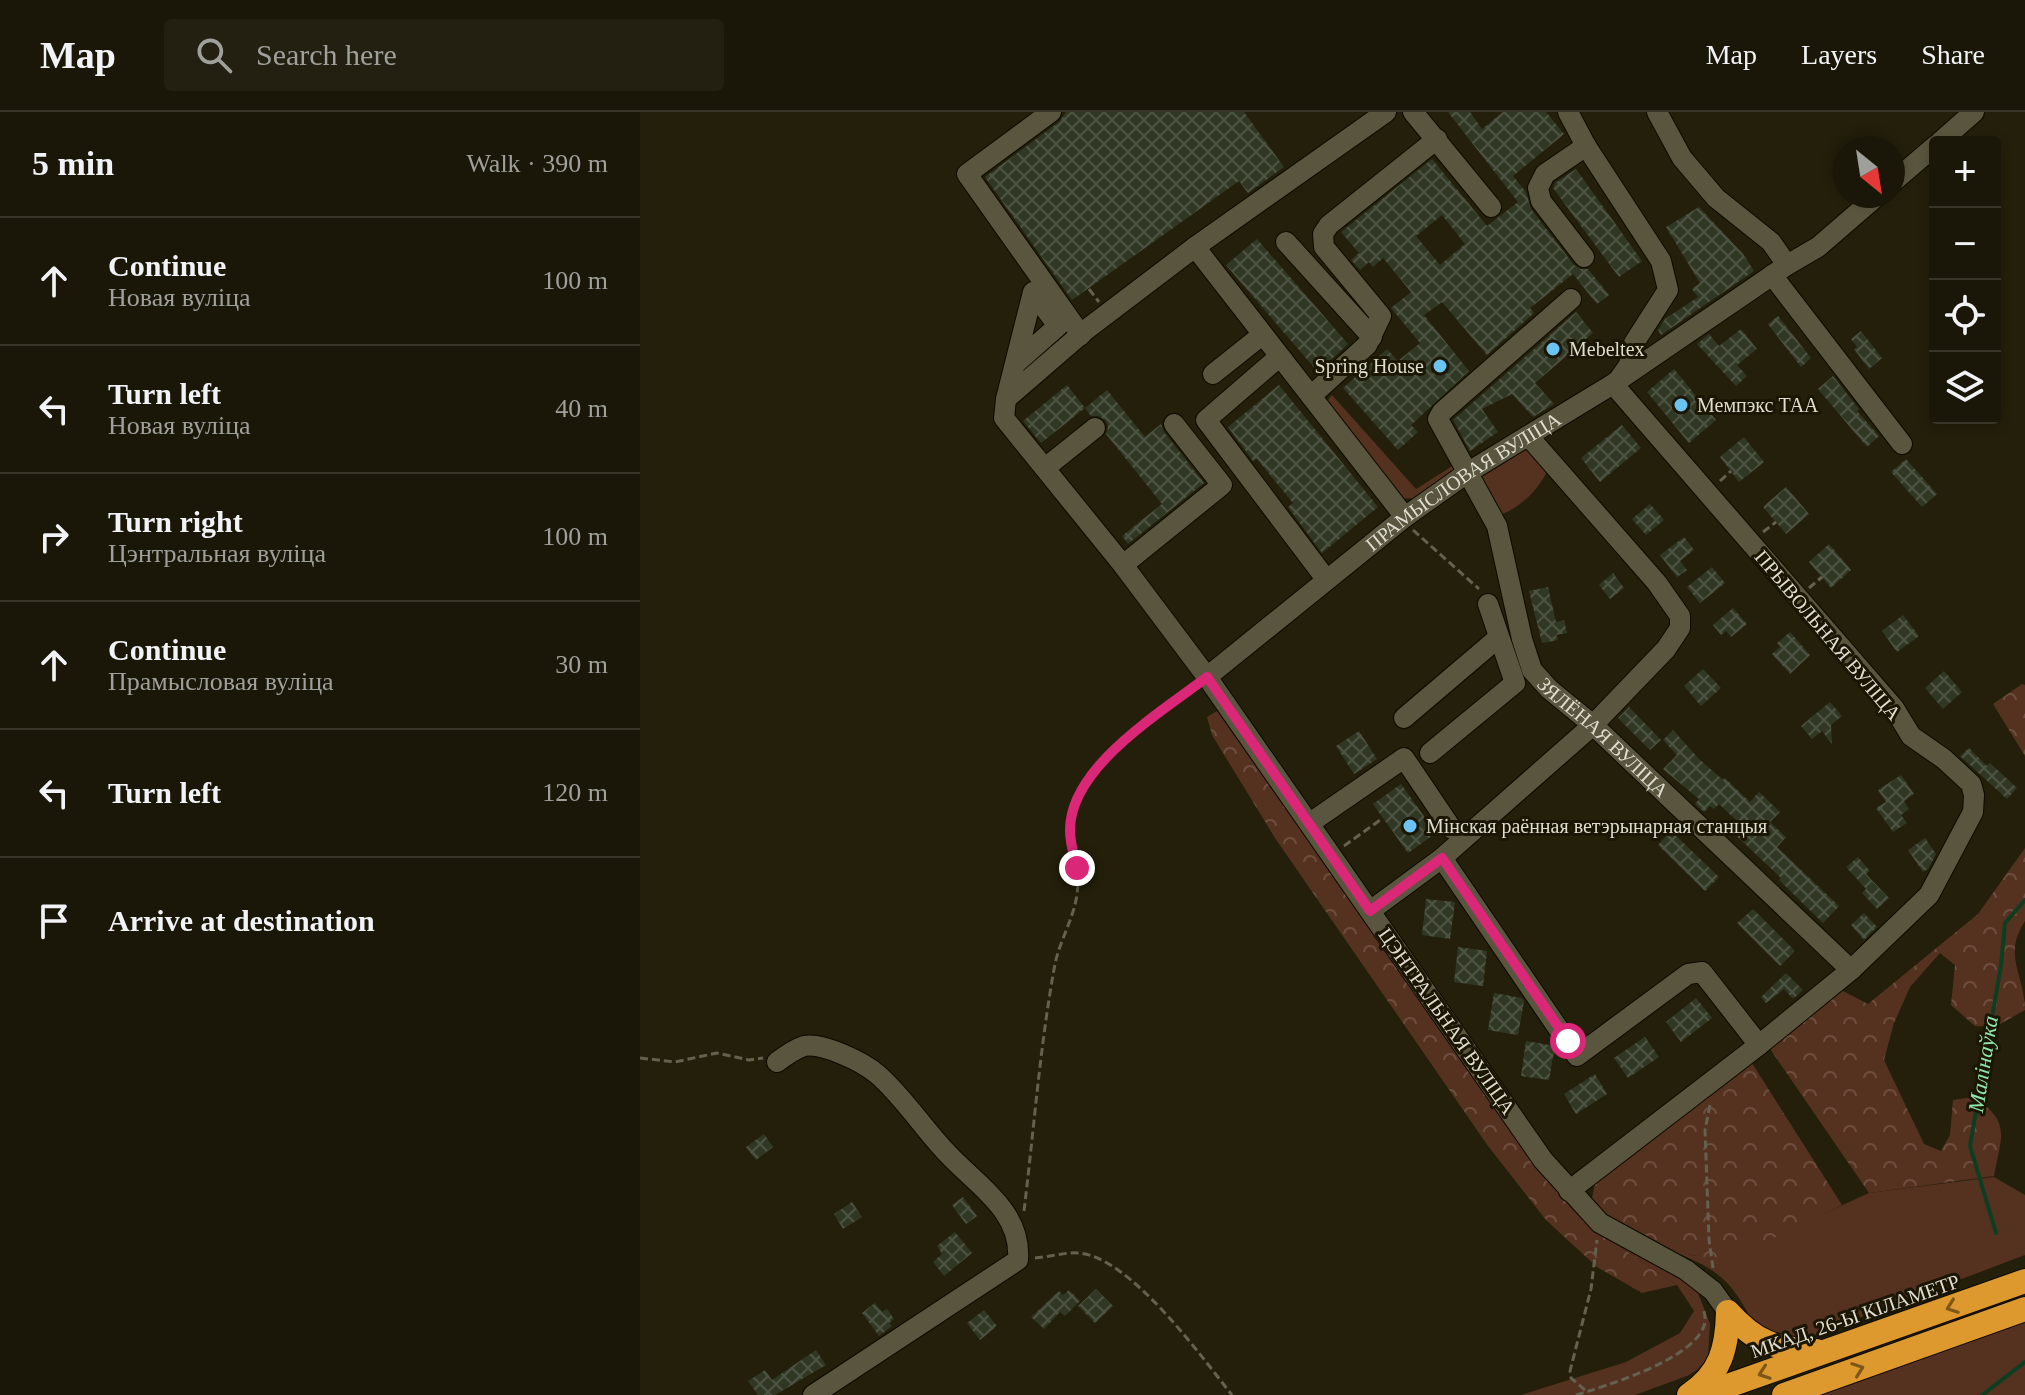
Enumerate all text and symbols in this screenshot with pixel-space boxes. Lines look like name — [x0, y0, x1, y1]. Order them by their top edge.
search box — [164, 19, 724, 91]
icon: search — [192, 33, 236, 77]
text: Map — [40, 34, 116, 76]
text: Search here — [256, 38, 397, 71]
text: Map — [1706, 39, 1757, 70]
text: Layers — [1801, 39, 1877, 70]
text: Share — [1921, 39, 1985, 70]
north arrow — [1833, 136, 1905, 208]
map controls — [1929, 136, 2001, 424]
button: + — [1929, 136, 2001, 208]
text: 5 min — [32, 145, 114, 182]
text: Walk · 390 m — [466, 149, 608, 178]
button: − — [1929, 208, 2001, 280]
text: Continue — [108, 249, 226, 282]
icon: ahead — [32, 259, 76, 303]
text: 100 m — [542, 266, 608, 295]
button: locate — [1929, 280, 2001, 352]
text: Новая вуліца — [108, 283, 251, 312]
place label: Mebeltex — [1569, 338, 1645, 360]
marker: Mebeltex — [1544, 340, 1562, 358]
button: layers — [1929, 352, 2001, 424]
place label: Spring House — [1315, 355, 1424, 378]
marker: Spring House — [1431, 357, 1449, 375]
text: Turn left — [108, 377, 221, 410]
icon: left — [32, 387, 76, 431]
text: 40 m — [555, 394, 608, 423]
place label: Мемпэкс ТАА — [1697, 394, 1819, 416]
marker: Мемпэкс ТАА — [1672, 396, 1690, 414]
street label: ПРАМЫСЛОВАЯ ВУЛІЦА — [1361, 407, 1565, 555]
text: Новая вуліца — [108, 411, 251, 440]
text: Turn right — [108, 505, 243, 538]
icon: right — [32, 515, 76, 559]
text: 100 m — [542, 522, 608, 551]
text: Цэнтральная вуліца — [108, 539, 326, 568]
street label: ПРЫВОЛЬНАЯ ВУЛІЦА — [1750, 546, 1906, 725]
text: Continue — [108, 633, 226, 666]
icon: ahead — [32, 643, 76, 687]
text: 30 m — [555, 650, 608, 679]
text: Прамысловая вуліца — [108, 667, 334, 696]
street label: ЗЯЛЁНАЯ ВУЛІЦА — [1533, 673, 1673, 802]
icon: left — [32, 771, 76, 815]
text: Turn left — [108, 776, 221, 809]
text: 120 m — [542, 778, 608, 807]
place label: Мінская раённая ветэрынарная станцыя — [1426, 815, 1767, 838]
marker: Мінская раённая ветэрынарная станцыя — [1401, 817, 1419, 835]
route end — [1059, 850, 1095, 886]
icon: arrive — [32, 899, 76, 943]
text: Arrive at destination — [108, 904, 375, 937]
street label: ЦЭНТРАЛЬНАЯ ВУЛІЦА — [1373, 924, 1520, 1119]
water label: Малінаўка — [1963, 1014, 2003, 1115]
route start — [1550, 1023, 1586, 1059]
street label: МКАД, 26-Ы КІЛАМЕТР — [1748, 1270, 1963, 1363]
one-way arrow — [1945, 1298, 1959, 1314]
one-way arrow — [1850, 1362, 1864, 1378]
one-way arrow — [1758, 1364, 1772, 1380]

